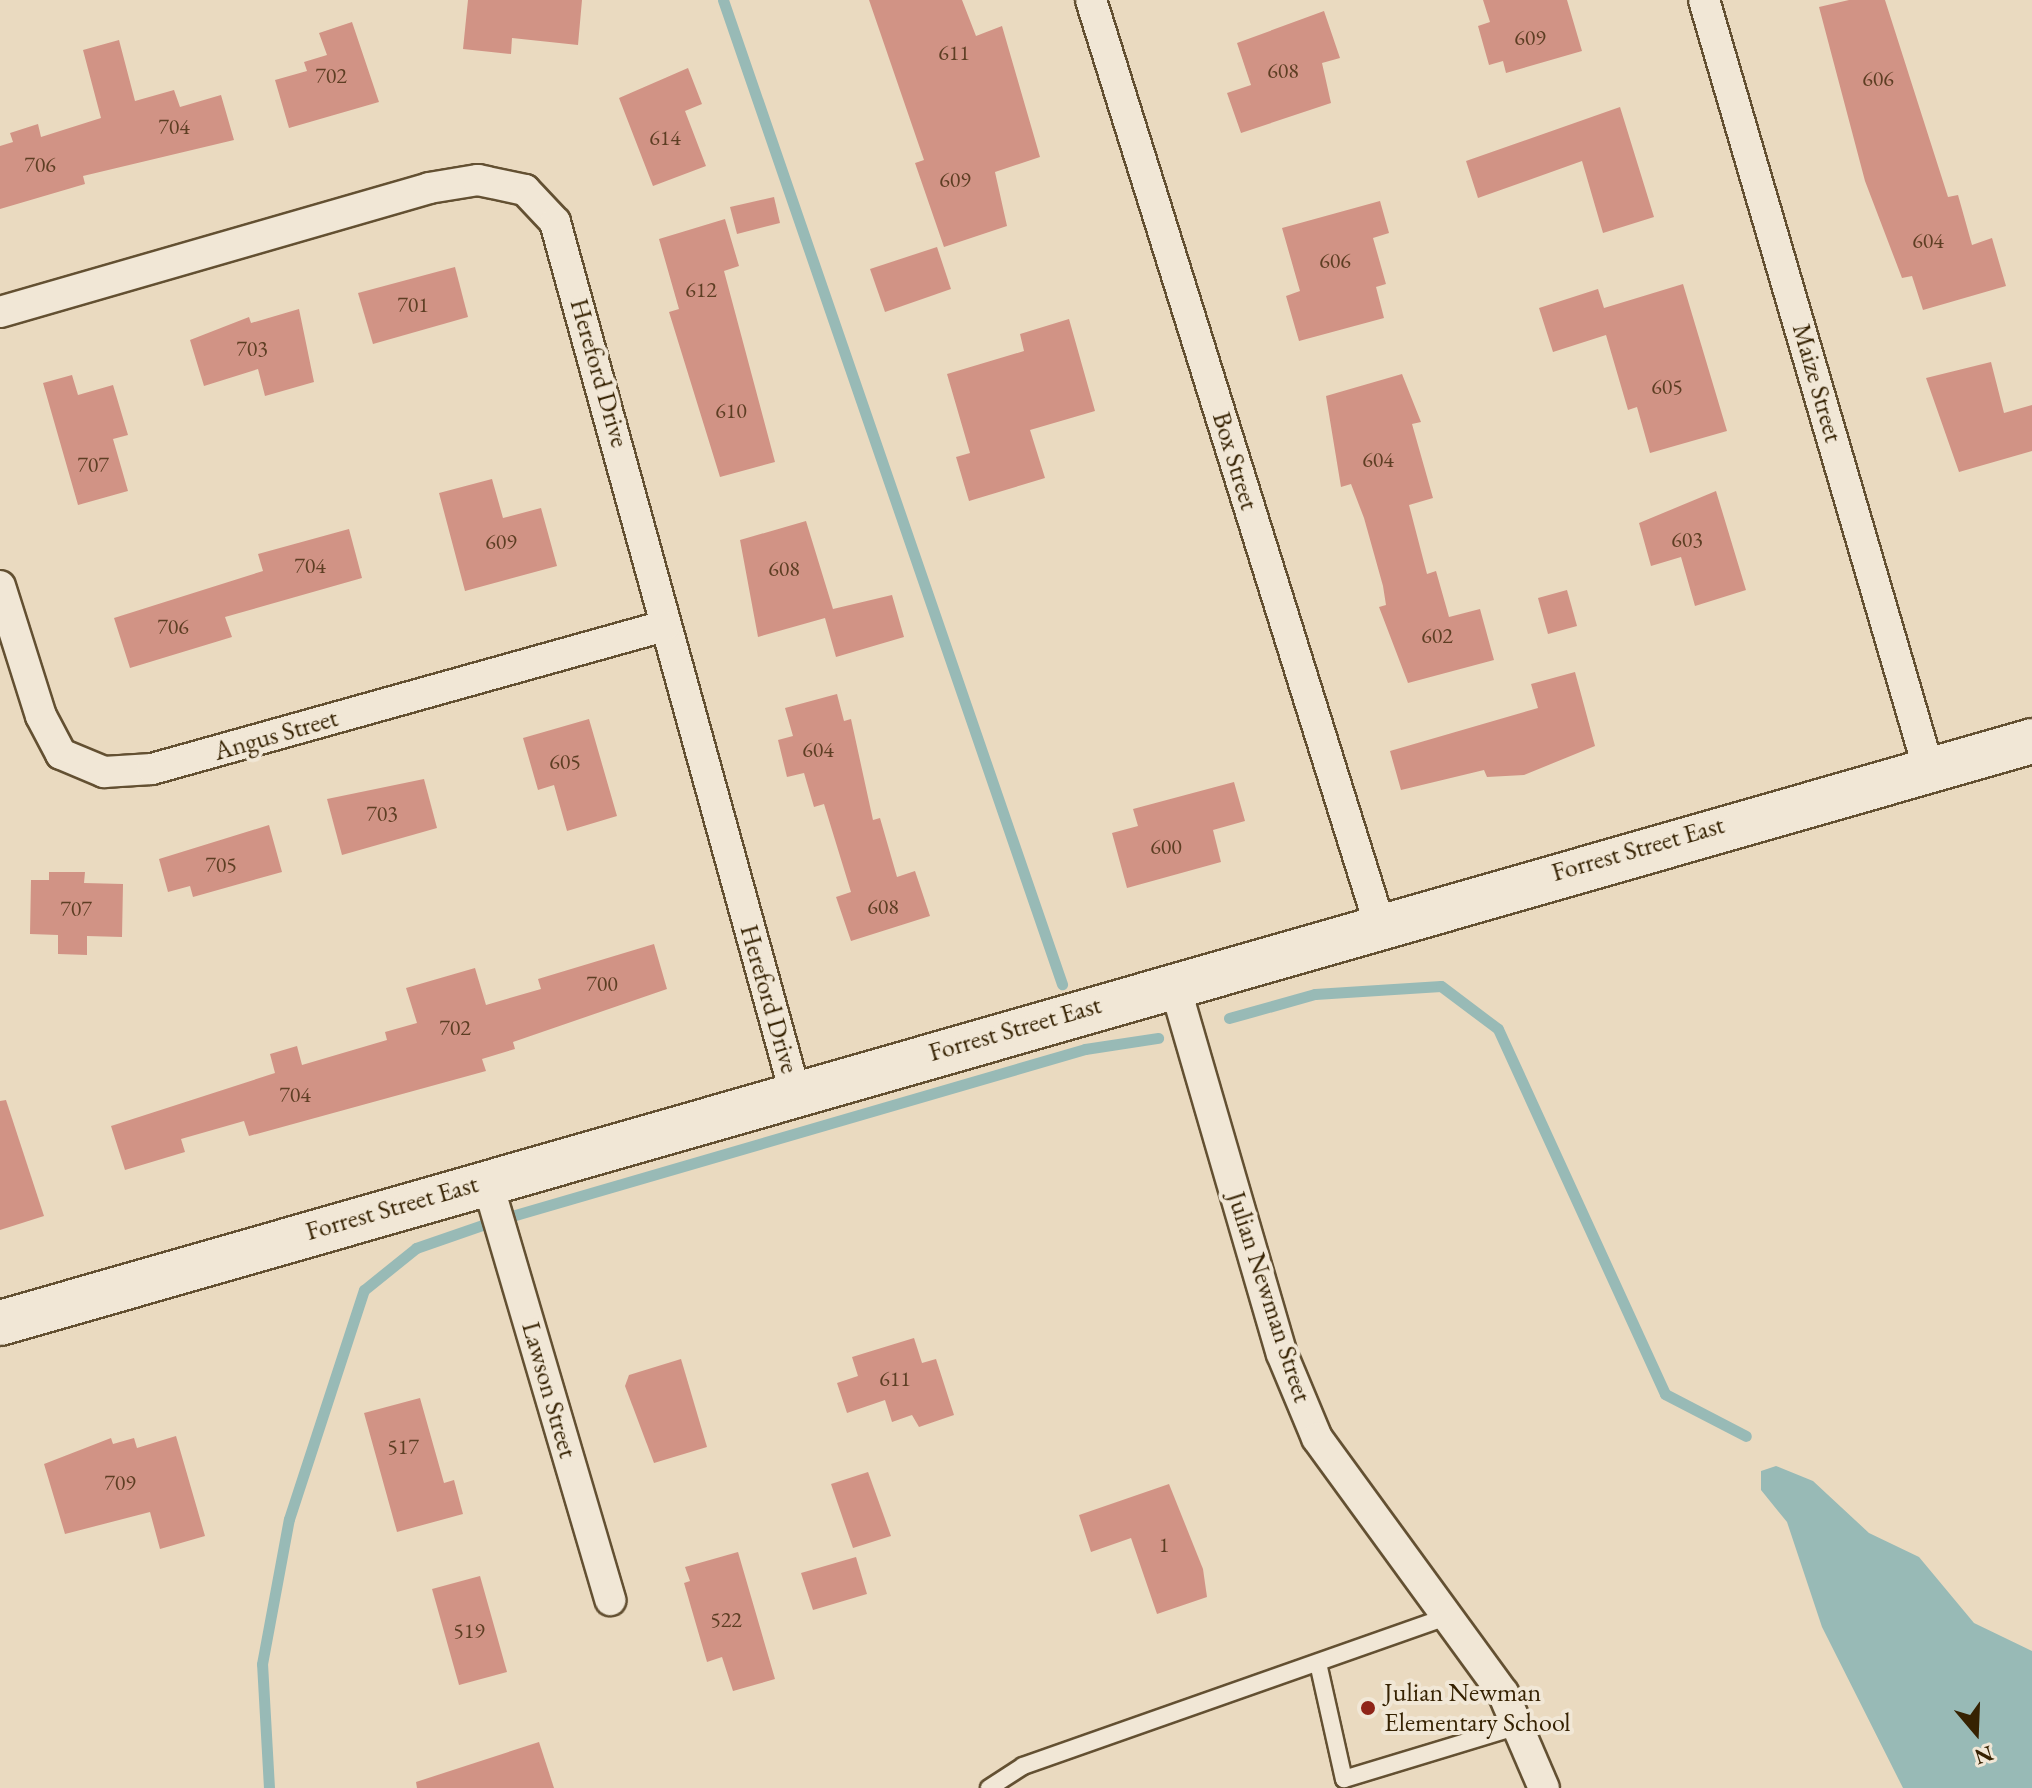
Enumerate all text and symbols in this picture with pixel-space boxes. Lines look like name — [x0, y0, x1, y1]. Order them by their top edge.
house number: 609 — [1514, 25, 1546, 51]
house number: 611 — [938, 40, 970, 66]
house number: 608 — [1267, 58, 1299, 84]
house number: 702 — [315, 63, 347, 89]
house number: 606 — [1862, 66, 1894, 92]
house number: 704 — [158, 114, 190, 140]
house number: 614 — [649, 125, 681, 151]
house number: 706 — [24, 152, 56, 178]
house number: 609 — [939, 167, 971, 193]
house number: 604 — [1912, 228, 1944, 254]
house number: 606 — [1319, 248, 1351, 274]
house number: 612 — [685, 277, 717, 303]
house number: 701 — [397, 292, 429, 318]
street label: Hereford Drive — [563, 295, 635, 451]
street label: Maize Street — [1785, 320, 1849, 446]
house number: 703 — [236, 336, 268, 362]
house number: 605 — [1651, 374, 1683, 400]
house number: 610 — [715, 398, 747, 424]
street label: Box Street — [1205, 408, 1265, 514]
house number: 604 — [1362, 447, 1394, 473]
house number: 707 — [77, 452, 109, 478]
house number: 603 — [1671, 527, 1703, 553]
house number: 609 — [485, 529, 517, 555]
house number: 704 — [294, 553, 326, 579]
house number: 608 — [768, 556, 800, 582]
house number: 706 — [157, 614, 189, 640]
house number: 602 — [1421, 623, 1453, 649]
street label: Angus Street — [210, 702, 342, 768]
house number: 604 — [802, 737, 834, 763]
house number: 605 — [549, 749, 581, 775]
house number: 703 — [366, 801, 398, 827]
street label: Forrest Street East — [1548, 809, 1728, 889]
house number: 600 — [1150, 834, 1182, 860]
house number: 705 — [205, 852, 237, 878]
house number: 608 — [867, 894, 899, 920]
house number: 707 — [60, 896, 92, 922]
street label: Hereford Drive — [733, 921, 805, 1077]
house number: 700 — [586, 971, 618, 997]
street label: Forrest Street East — [925, 989, 1105, 1069]
house number: 702 — [439, 1015, 471, 1041]
house number: 704 — [279, 1082, 311, 1108]
street label: Forrest Street East — [302, 1168, 482, 1248]
street label: Julian Newman Street — [1220, 1188, 1318, 1406]
street label: Lawson Street — [515, 1318, 583, 1462]
house number: 611 — [879, 1366, 911, 1392]
house number: 517 — [387, 1434, 419, 1460]
house number: 709 — [104, 1470, 136, 1496]
house number: 1 — [1159, 1532, 1169, 1558]
house number: 522 — [710, 1607, 742, 1633]
house number: 519 — [453, 1618, 485, 1644]
place label: Julian Newman Elementary School — [1384, 1677, 1571, 1738]
north arrow — [1936, 1692, 2016, 1772]
marker: Julian Newman Elementary School — [1359, 1699, 1377, 1717]
text: N — [1971, 1739, 1997, 1772]

